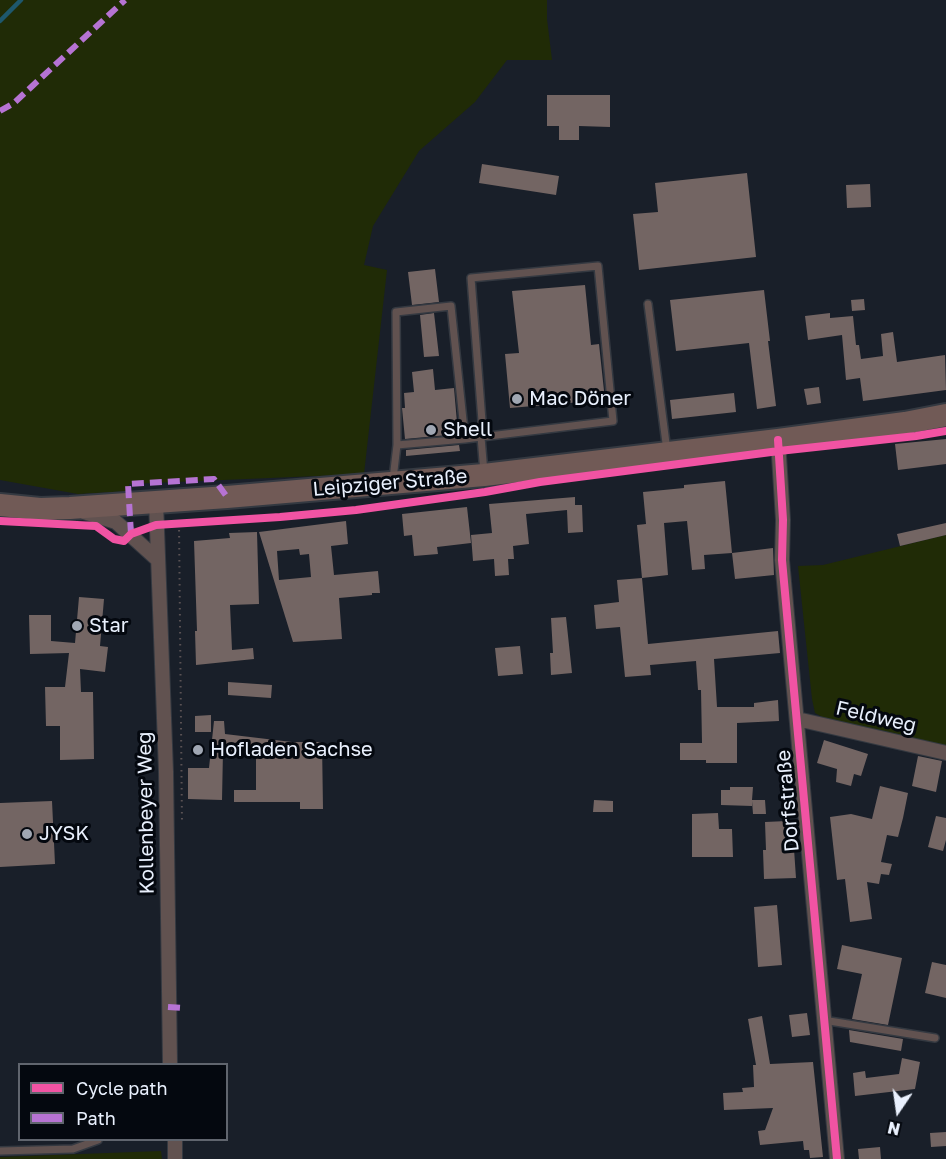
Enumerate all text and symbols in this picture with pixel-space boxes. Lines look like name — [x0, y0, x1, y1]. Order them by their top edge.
place label: Mac Döner — [529, 387, 631, 411]
marker: Mac Döner — [510, 392, 524, 406]
place label: Shell — [443, 418, 492, 442]
marker: Shell — [424, 423, 438, 437]
street label: Leipziger Straße — [312, 464, 468, 502]
place label: Star — [89, 614, 128, 638]
marker: Star — [70, 619, 84, 633]
street label: Feldweg — [833, 696, 919, 738]
street label: Kollenbeyer Weg — [133, 731, 159, 895]
place label: Hofladen Sachse — [210, 738, 373, 762]
marker: Hofladen Sachse — [191, 743, 205, 757]
street label: Dorfstraße — [772, 749, 804, 853]
place label: JYSK — [39, 822, 89, 846]
marker: JYSK — [20, 827, 34, 841]
legend — [18, 1063, 228, 1141]
text: Cycle path — [76, 1077, 168, 1099]
north arrow — [868, 1081, 928, 1141]
text: Path — [76, 1107, 116, 1129]
text: N — [886, 1117, 902, 1140]

